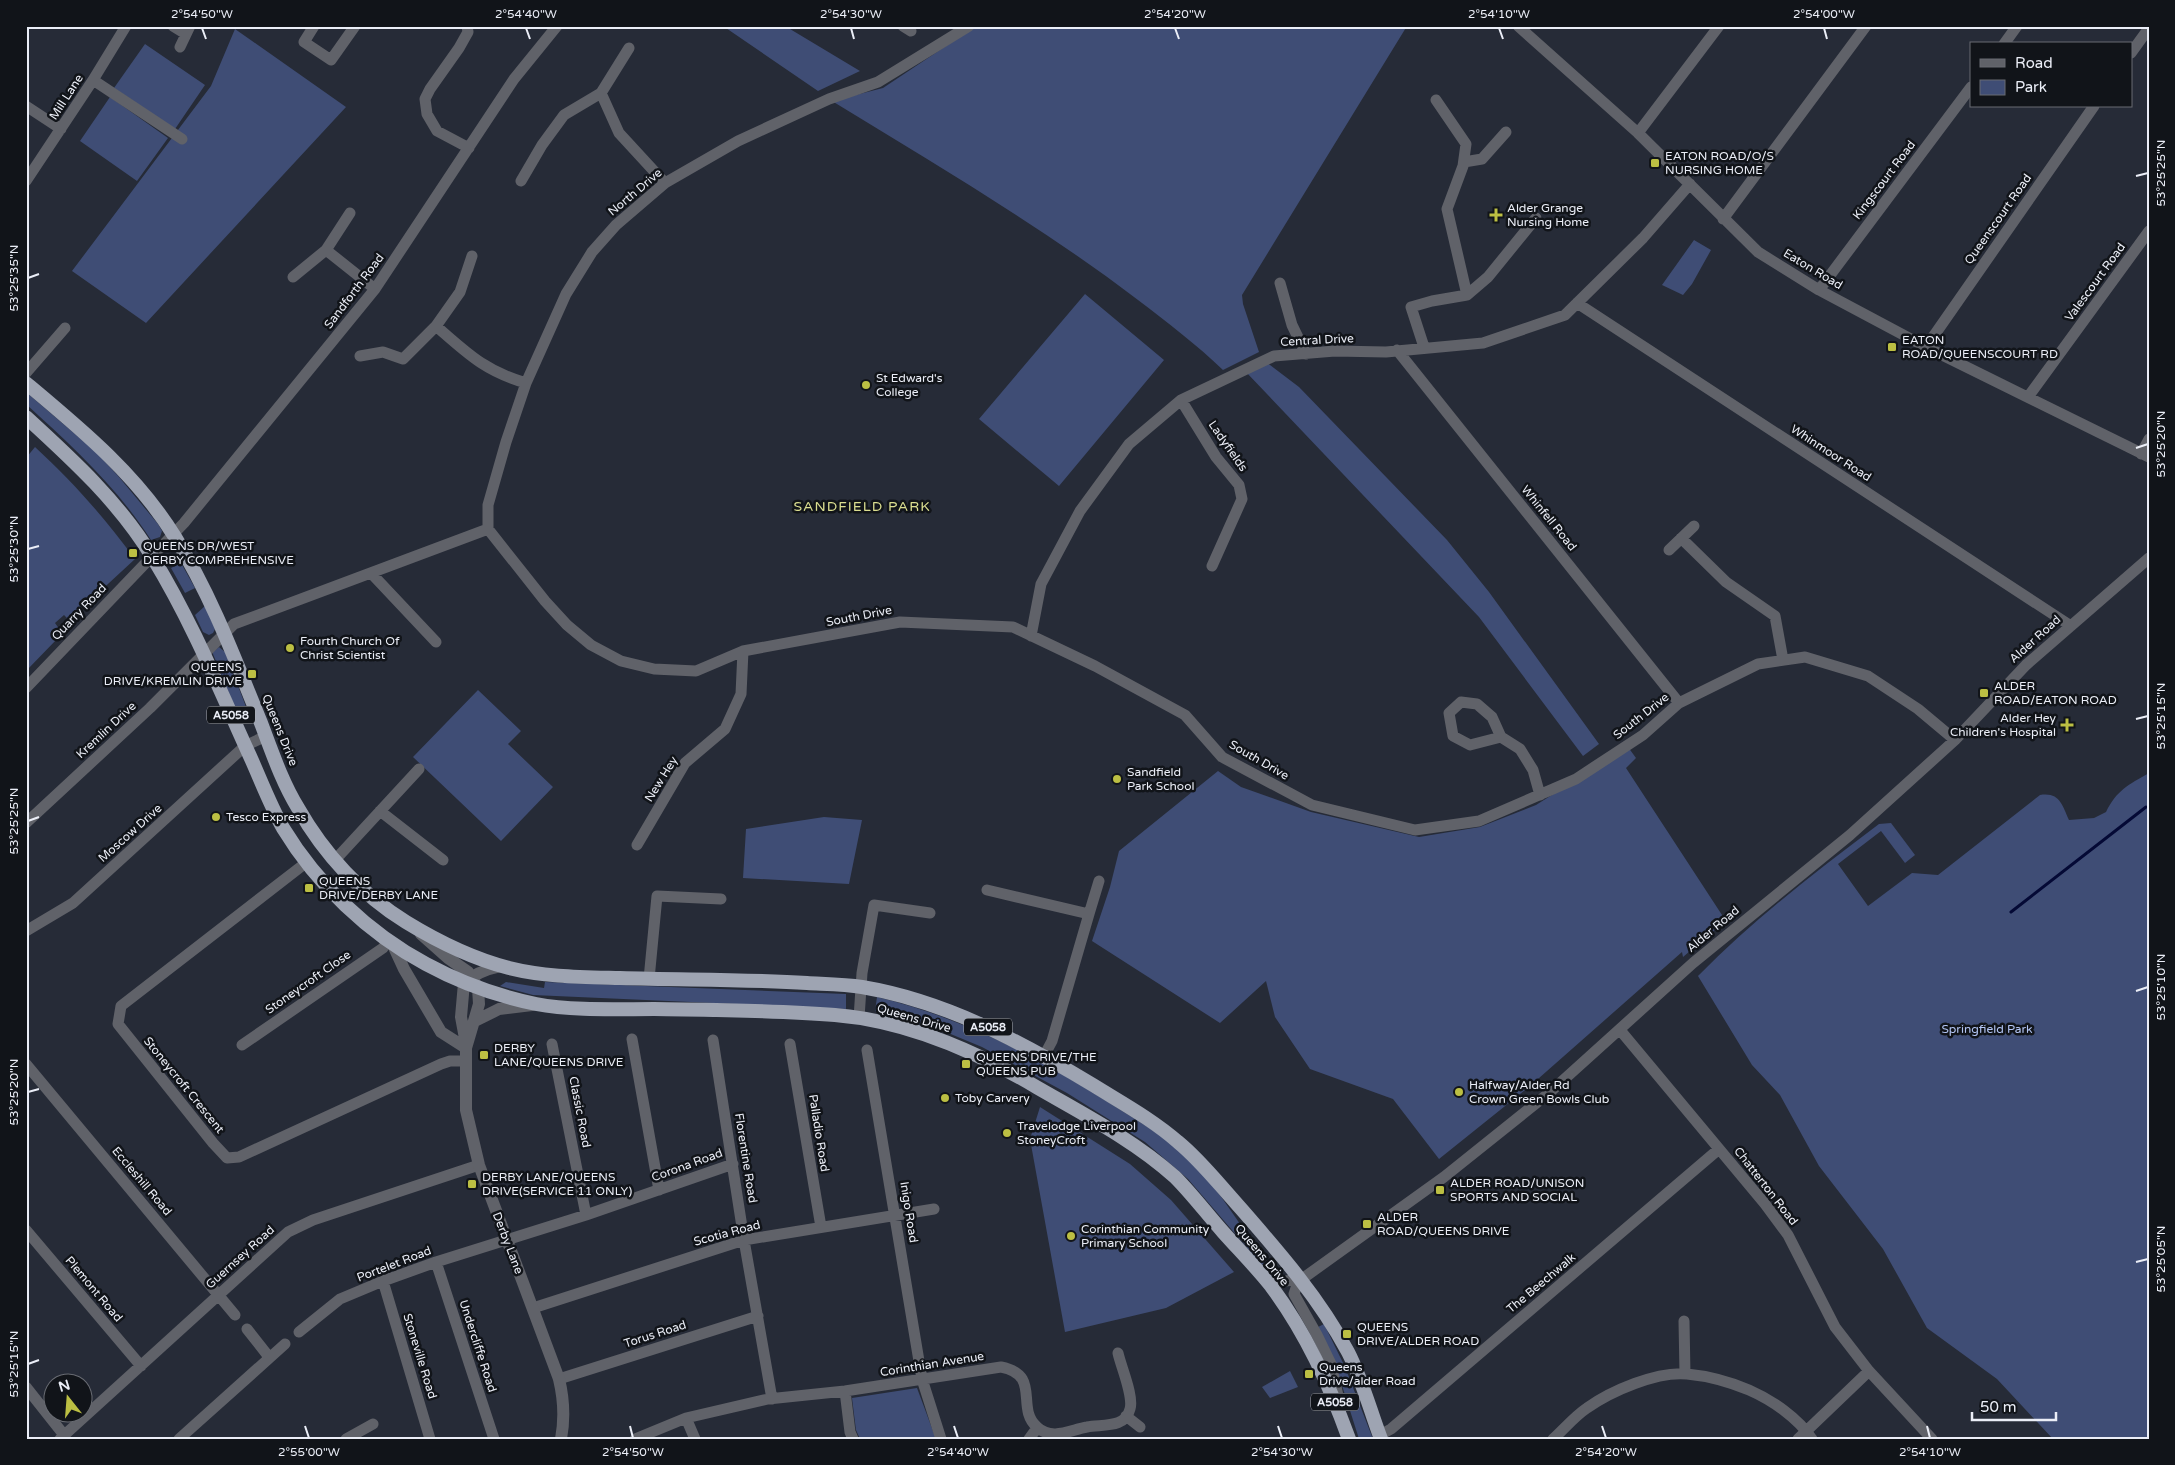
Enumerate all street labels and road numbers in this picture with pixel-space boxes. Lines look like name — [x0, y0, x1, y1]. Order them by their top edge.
street label: Mill Lane — [46, 71, 86, 122]
street label: Kingscourt Road — [1850, 138, 1918, 222]
street label: North Drive — [605, 165, 665, 219]
street label: Queenscourt Road — [1962, 171, 2034, 267]
street label: Valescourt Road — [2062, 240, 2128, 324]
street label: Eaton Road — [1781, 246, 1845, 292]
street label: Sandforth Road — [321, 251, 387, 331]
street label: Central Drive — [1280, 331, 1354, 349]
street label: Ladyfields — [1206, 418, 1251, 474]
street label: Whinmoor Road — [1788, 422, 1874, 484]
street label: Whinfell Road — [1518, 483, 1580, 553]
street label: Quarry Road — [49, 581, 109, 643]
street label: South Drive — [825, 603, 893, 629]
street label: Alder Road — [2006, 612, 2064, 666]
street label: South Drive — [1610, 690, 1672, 742]
street label: Queens Drive — [259, 692, 301, 768]
street label: Kremlin Drive — [73, 699, 139, 761]
road number: A5058 — [207, 706, 255, 724]
street label: South Drive — [1227, 737, 1291, 783]
street label: New Hey — [642, 753, 681, 804]
street label: Moscow Drive — [96, 801, 165, 865]
street label: Alder Road — [1684, 903, 1742, 955]
street label: Stoneycroft Close — [263, 947, 353, 1017]
street label: Queens Drive — [875, 1001, 953, 1035]
road number: A5058 — [964, 1019, 1012, 1036]
street label: Stoneycroft Crescent — [141, 1034, 227, 1136]
street label: Classic Road — [566, 1075, 594, 1149]
street label: Palladio Road — [806, 1093, 832, 1173]
street label: Florentine Road — [732, 1112, 760, 1204]
street label: Eccleshill Road — [109, 1144, 175, 1218]
street label: Chatterton Road — [1731, 1144, 1801, 1228]
street label: Corona Road — [650, 1146, 724, 1184]
street label: Inigo Road — [897, 1180, 921, 1244]
street label: Derby Lane — [490, 1210, 526, 1276]
street label: Scotia Road — [692, 1217, 762, 1249]
street label: Queens Drive — [1232, 1221, 1292, 1289]
street label: Guernsey Road — [203, 1223, 277, 1291]
street label: Portelet Road — [355, 1243, 433, 1285]
street label: The Beechwalk — [1504, 1250, 1579, 1316]
street label: Plemont Road — [63, 1253, 125, 1325]
street label: Undercliffe Road — [456, 1298, 500, 1394]
street label: Stoneville Road — [400, 1312, 440, 1400]
street label: Torus Road — [622, 1317, 688, 1351]
street label: Corinthian Avenue — [879, 1349, 985, 1379]
road number: A5058 — [1311, 1394, 1359, 1410]

